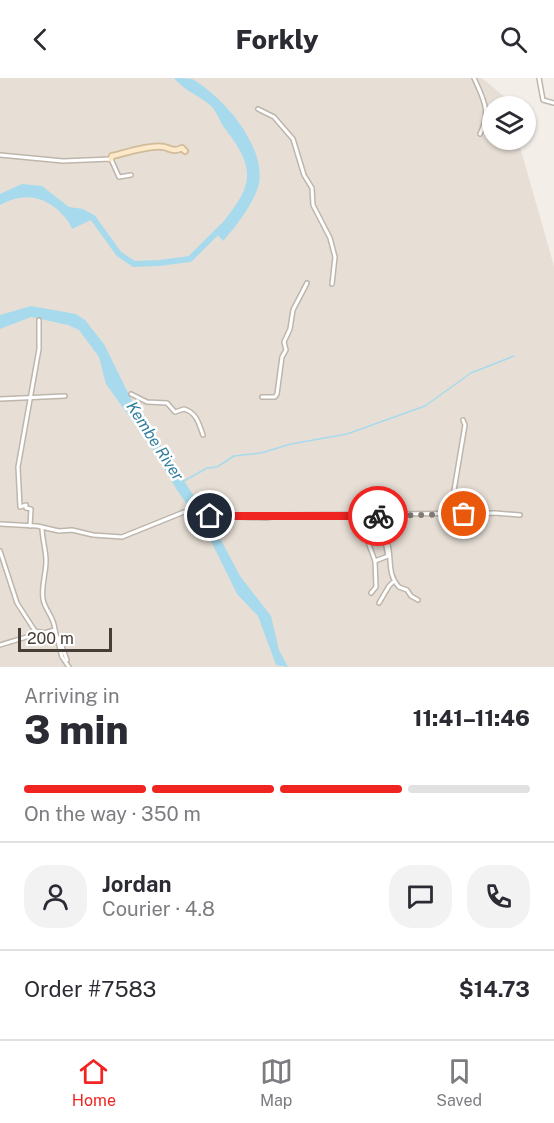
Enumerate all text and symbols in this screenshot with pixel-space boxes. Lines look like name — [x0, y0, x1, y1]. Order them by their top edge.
icon: back — [24, 23, 57, 56]
text: Forkly — [235, 23, 319, 55]
icon: search — [497, 23, 530, 56]
map controls — [482, 96, 536, 150]
button: layers — [482, 96, 536, 150]
water label: Kembe River — [122, 398, 188, 485]
courier — [348, 486, 408, 546]
pin — [438, 488, 489, 539]
pin — [184, 490, 235, 541]
icon: bag — [447, 497, 480, 530]
icon: home — [193, 499, 226, 532]
icon: bike — [362, 500, 395, 533]
scale bar — [18, 625, 112, 652]
text: 200 m — [27, 629, 74, 648]
text: Arriving in — [24, 684, 119, 708]
text: 11:41–11:46 — [413, 705, 530, 731]
text: 3 min — [24, 707, 129, 753]
text: On the way · 350 m — [24, 802, 201, 826]
button: person — [24, 865, 87, 928]
button: chat — [389, 865, 452, 928]
button: phone — [467, 865, 530, 928]
text: Jordan — [102, 871, 171, 897]
text: Courier · 4.8 — [102, 897, 215, 921]
text: Order #7583 — [24, 976, 156, 1002]
text: $14.73 — [459, 976, 530, 1002]
tab: Home — [72, 1055, 116, 1110]
tab: Map — [260, 1055, 293, 1110]
tab: Saved — [436, 1055, 482, 1110]

